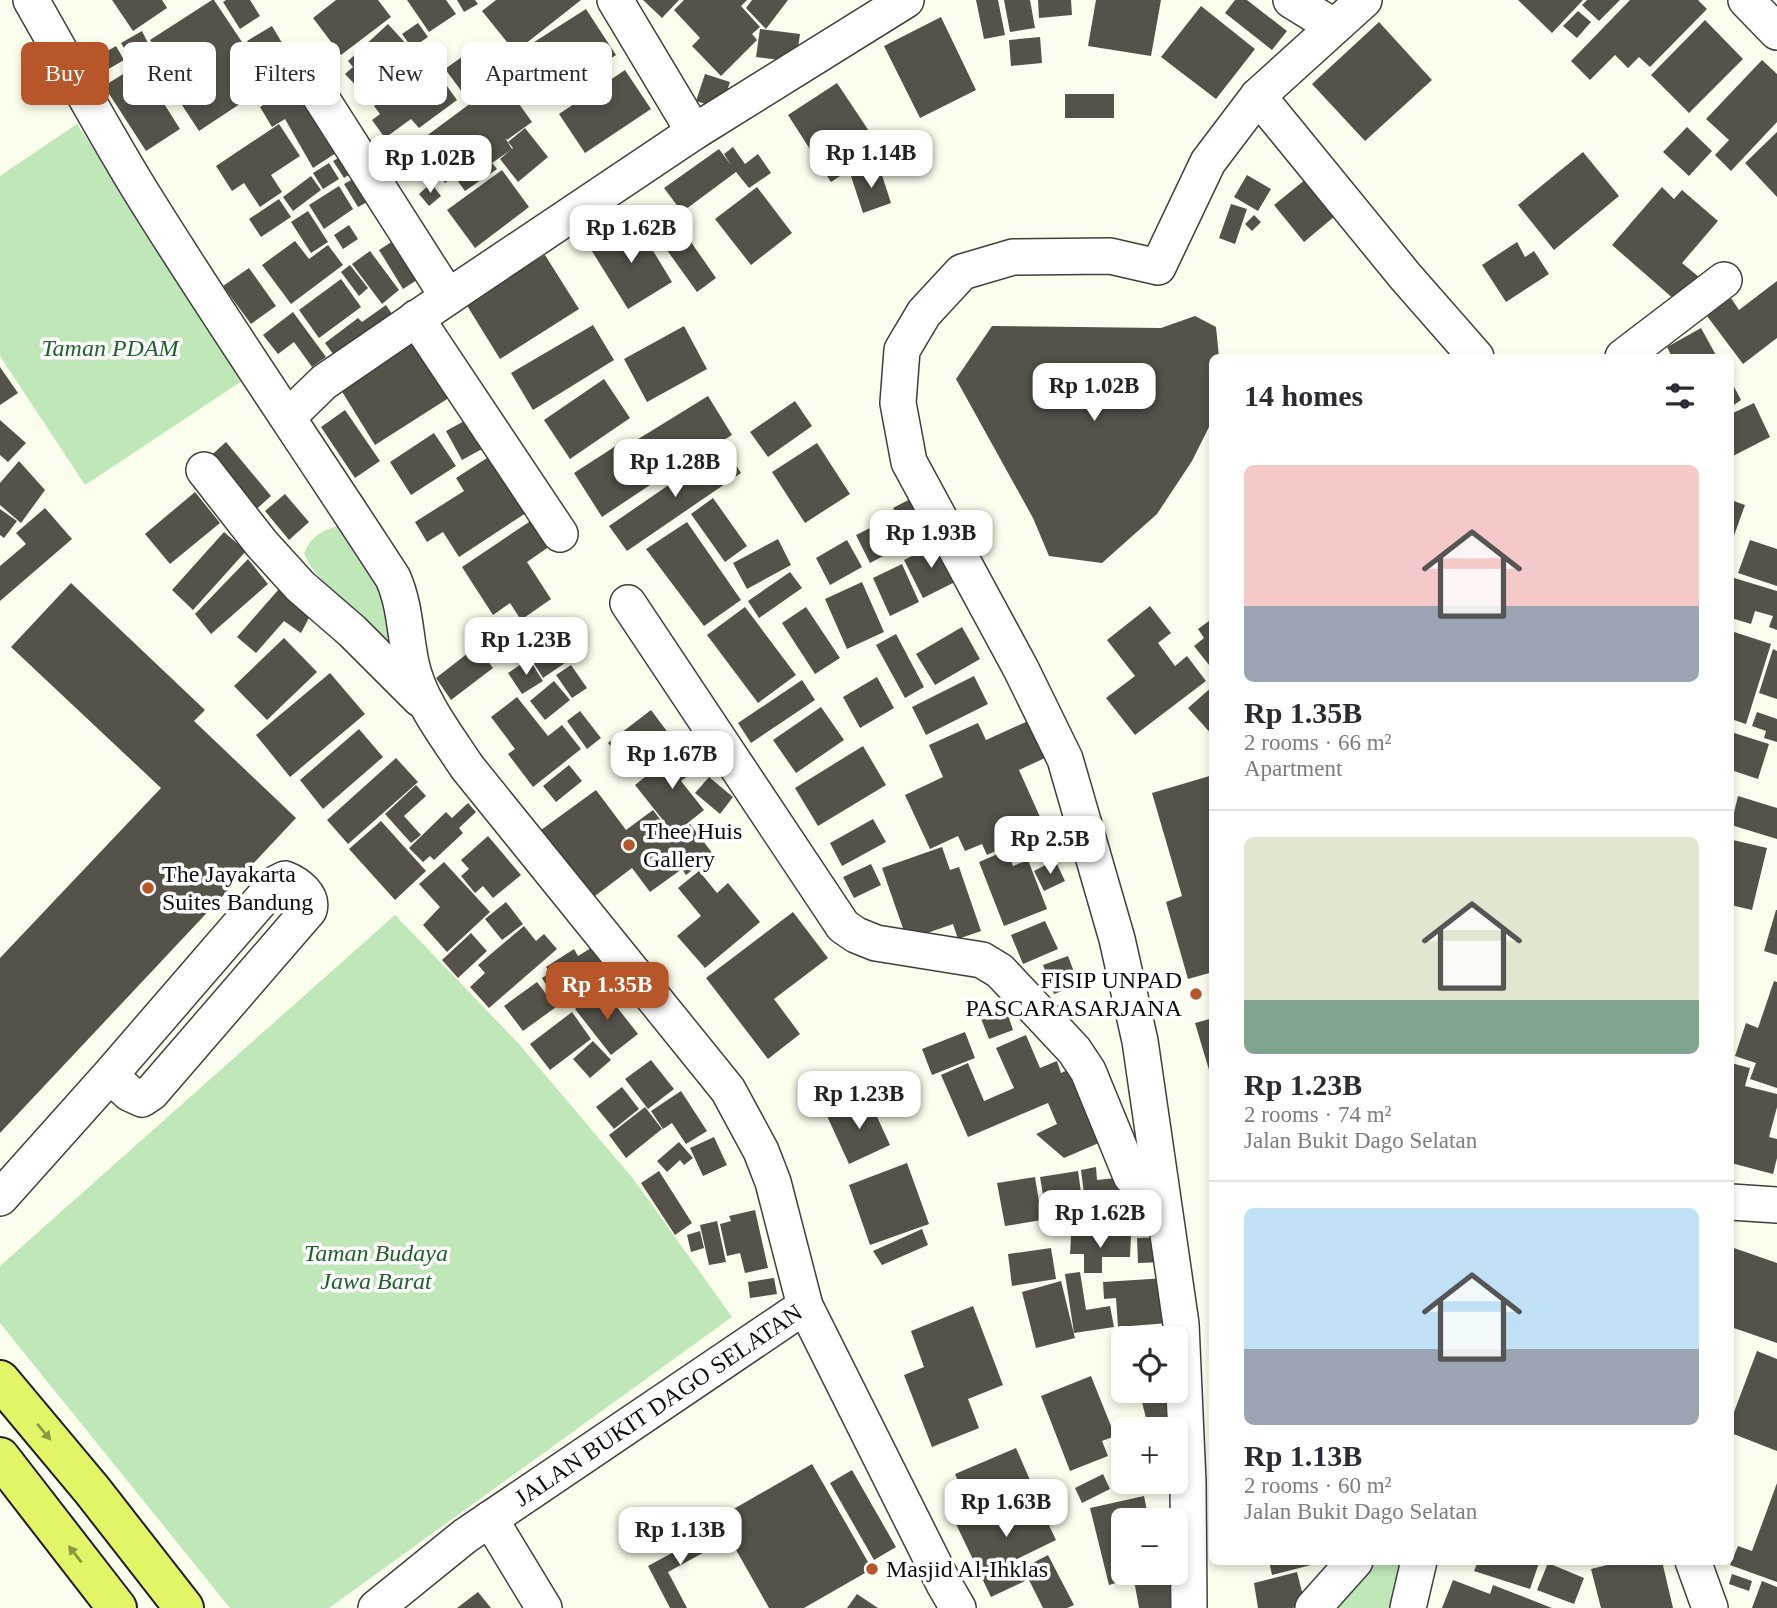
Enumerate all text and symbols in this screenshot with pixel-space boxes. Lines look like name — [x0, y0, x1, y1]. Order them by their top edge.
chip: Buy — [21, 42, 109, 105]
chip: Rent — [123, 42, 216, 105]
chip: Filters — [230, 42, 340, 105]
chip: New — [354, 42, 447, 105]
chip: Apartment — [461, 42, 612, 105]
pin: Rp 1.14B — [799, 130, 943, 190]
pin: Rp 1.02B — [358, 136, 502, 195]
text: Rp 1.14B — [826, 140, 916, 165]
text: Rp 1.02B — [385, 145, 475, 170]
pin: Rp 1.62B — [559, 205, 703, 265]
text: Rp 1.62B — [586, 215, 676, 240]
park label: Taman PDAM — [41, 335, 181, 361]
pin: Rp 1.02B — [1022, 364, 1166, 423]
text: Rp 1.02B — [1049, 373, 1139, 398]
icon: filters — [1661, 377, 1699, 415]
text: 14 homes — [1244, 379, 1363, 412]
pin: Rp 1.28B — [603, 440, 747, 499]
text: Rp 1.28B — [630, 449, 720, 474]
pin: Rp 1.93B — [859, 510, 1003, 570]
icon: home — [1409, 511, 1535, 637]
text: Rp 1.93B — [886, 520, 976, 545]
pin: Rp 1.23B — [454, 618, 598, 677]
text: Rp 1.23B — [481, 627, 571, 652]
text: Rp 1.35B — [1244, 696, 1362, 729]
text: 2 rooms · 66 m² — [1244, 730, 1391, 755]
pin: Rp 1.67B — [600, 732, 744, 791]
text: Rp 1.67B — [627, 741, 717, 766]
text: Apartment — [1244, 756, 1342, 781]
pin: Rp 2.5B — [985, 816, 1115, 876]
place label: Thee Huis Gallery — [643, 818, 742, 872]
text: Rp 2.5B — [1010, 826, 1090, 851]
marker: Thee Huis Gallery — [621, 837, 637, 853]
place label: The Jayakarta Suites Bandung — [162, 861, 313, 915]
marker: The Jayakarta Suites Bandung — [140, 880, 156, 896]
icon: home — [1409, 883, 1535, 1009]
pin: Rp 1.35B — [535, 962, 679, 1022]
place label: FISIP UNPAD PASCARASARJANA — [965, 967, 1183, 1021]
text: Rp 1.35B — [562, 972, 652, 997]
marker: FISIP UNPAD PASCARASARJANA — [1188, 986, 1204, 1002]
text: Rp 1.23B — [1244, 1068, 1362, 1101]
pin: Rp 1.23B — [787, 1072, 931, 1131]
text: Rp 1.23B — [814, 1081, 904, 1106]
text: 2 rooms · 74 m² — [1244, 1102, 1391, 1127]
text: Jalan Bukit Dago Selatan — [1244, 1128, 1477, 1153]
pin: Rp 1.62B — [1028, 1190, 1172, 1250]
text: Rp 1.62B — [1055, 1200, 1145, 1225]
park label: Taman Budaya Jawa Barat — [304, 1240, 448, 1294]
icon: home — [1409, 1254, 1535, 1380]
street label: JALAN BUKIT DAGO SELATAN — [510, 1299, 807, 1512]
map controls — [1111, 1326, 1188, 1585]
button: locate — [1111, 1326, 1188, 1403]
button: + — [1111, 1417, 1188, 1494]
one-way arrow — [36, 1424, 51, 1441]
text: Rp 1.13B — [1244, 1439, 1362, 1472]
text: 2 rooms · 60 m² — [1244, 1473, 1391, 1498]
pin: Rp 1.63B — [934, 1480, 1078, 1539]
text: Rp 1.63B — [961, 1489, 1051, 1514]
text: Jalan Bukit Dago Selatan — [1244, 1499, 1477, 1524]
pin: Rp 1.13B — [608, 1508, 752, 1567]
button: − — [1111, 1508, 1188, 1585]
text: Rp 1.13B — [635, 1517, 725, 1542]
one-way arrow — [69, 1545, 83, 1563]
place label: Masjid Al-Ihklas — [886, 1556, 1048, 1582]
marker: Masjid Al-Ihklas — [864, 1561, 880, 1577]

